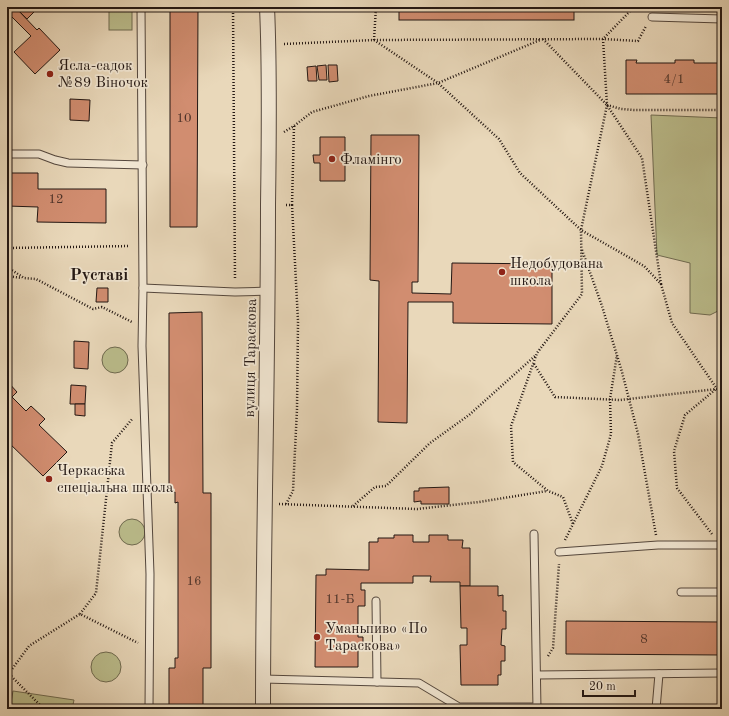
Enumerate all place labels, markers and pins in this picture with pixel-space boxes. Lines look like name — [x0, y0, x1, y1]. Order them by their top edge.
place label: Ясла-садок №89 Віночок — [58, 59, 149, 91]
marker: Ясла-садок №89 Віночок — [45, 69, 55, 79]
place label: Фламінго — [340, 153, 402, 168]
marker: Фламінго — [327, 154, 337, 164]
place label: Недобудована школа — [510, 257, 604, 289]
marker: Недобудована школа — [497, 267, 507, 277]
place label: Черкаська спеціальна школа — [57, 464, 174, 496]
marker: Черкаська спеціальна школа — [44, 474, 54, 484]
place label: Уманьпиво «По Тараскова» — [325, 622, 427, 654]
marker: Уманьпиво «По Тараскова» — [312, 632, 322, 642]

